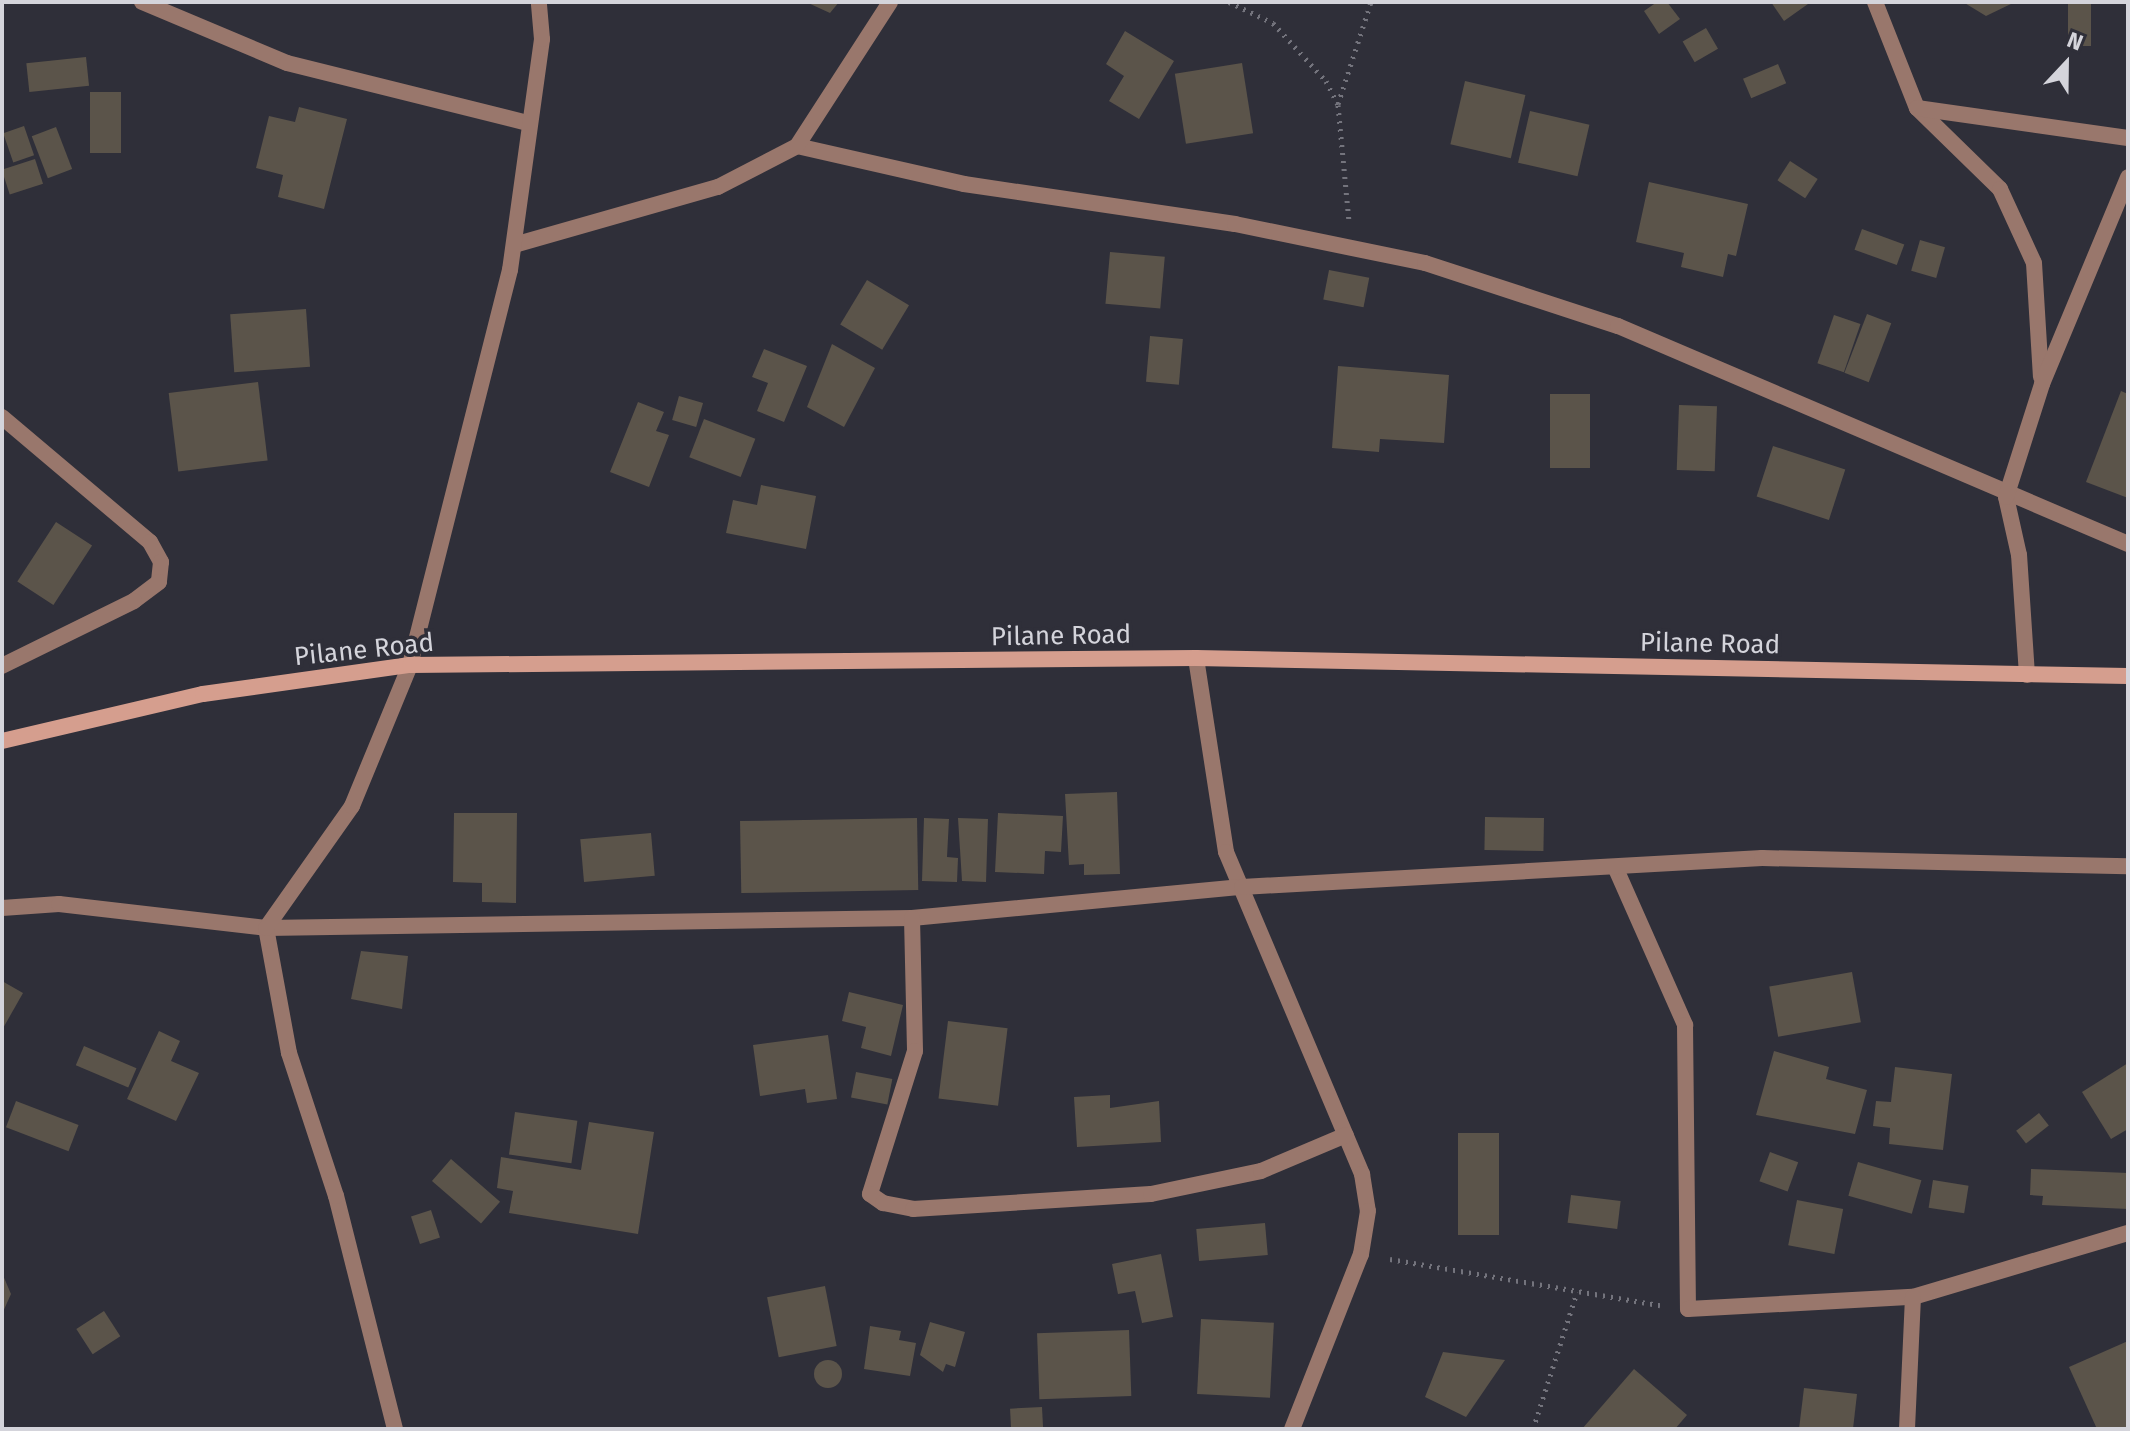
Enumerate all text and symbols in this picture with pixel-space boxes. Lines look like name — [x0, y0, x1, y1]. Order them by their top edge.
north arrow — [2026, 24, 2106, 104]
text: N — [2063, 26, 2087, 57]
street label: Pilane Road — [991, 619, 1131, 653]
street label: Pilane Road — [293, 627, 435, 673]
street label: Pilane Road — [1640, 627, 1780, 661]

